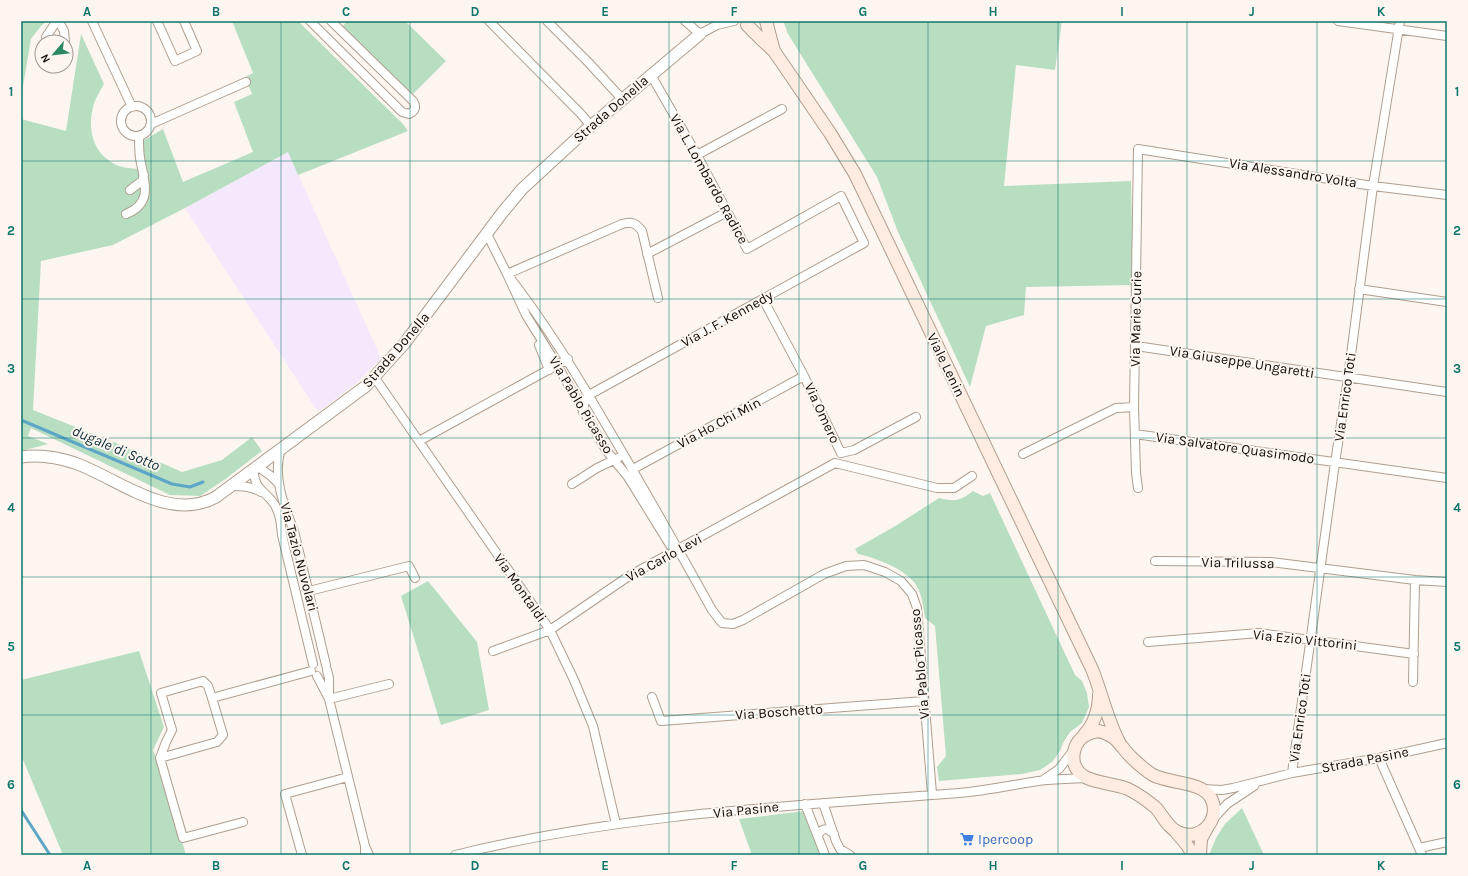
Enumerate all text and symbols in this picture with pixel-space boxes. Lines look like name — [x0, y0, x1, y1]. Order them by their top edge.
text: A — [83, 4, 91, 19]
text: B — [212, 4, 220, 19]
text: C — [342, 4, 350, 19]
text: D — [471, 4, 480, 19]
text: E — [601, 4, 609, 19]
text: F — [730, 4, 738, 19]
text: G — [859, 4, 867, 19]
text: H — [988, 4, 998, 19]
text: I — [1120, 4, 1124, 19]
text: J — [1249, 4, 1255, 19]
text: K — [1377, 4, 1386, 19]
north arrow — [34, 34, 74, 74]
text: N — [38, 52, 53, 65]
street label: Strada Donella — [570, 72, 652, 146]
text: 1 — [9, 84, 13, 99]
text: 1 — [1455, 84, 1459, 99]
street label: Via L. Lombardo Radice — [666, 111, 752, 247]
street label: Via Alessandro Volta — [1228, 154, 1358, 192]
text: 2 — [7, 223, 15, 238]
text: 2 — [1453, 223, 1461, 238]
street label: Via Marie Curie — [1127, 271, 1145, 367]
street label: Via J. F. Kennedy — [678, 287, 776, 351]
street label: Strada Donella — [359, 309, 433, 391]
street label: Viale Lenin — [923, 330, 969, 400]
street label: Via Giuseppe Ungaretti — [1168, 342, 1316, 382]
street label: Via Enrico Toti — [1330, 351, 1360, 443]
street label: Via Pablo Picasso — [545, 353, 617, 457]
text: 3 — [7, 361, 15, 376]
text: 3 — [1453, 361, 1461, 376]
street label: Via Omero — [801, 380, 843, 446]
street label: Via Ho Chi Min — [674, 394, 764, 452]
water label: dugale di Sotto — [69, 421, 163, 475]
street label: Via Salvatore Quasimodo — [1155, 428, 1315, 468]
text: 4 — [7, 500, 15, 515]
text: 4 — [1453, 500, 1461, 515]
street label: Via Tazio Nuvolari — [276, 501, 322, 613]
street label: Via Carlo Levi — [623, 530, 705, 586]
street label: Via Montaldi — [490, 550, 550, 626]
street label: Via Trilussa — [1201, 554, 1275, 572]
street label: Via Pablo Picasso — [907, 608, 933, 720]
street label: Via Ezio Vittorini — [1252, 626, 1358, 654]
text: 5 — [7, 639, 15, 654]
text: 5 — [1453, 639, 1461, 654]
street label: Via Enrico Toti — [1285, 672, 1315, 764]
street label: Via Boschetto — [735, 700, 823, 724]
street label: Strada Pasine — [1320, 743, 1410, 777]
text: 6 — [7, 777, 15, 792]
text: 6 — [1453, 777, 1461, 792]
street label: Via Pasine — [712, 798, 780, 822]
supermarket icon: Ipercoop — [959, 831, 975, 847]
place label: Ipercoop — [978, 831, 1033, 848]
text: A — [83, 858, 91, 873]
text: B — [212, 858, 220, 873]
text: C — [342, 858, 350, 873]
text: D — [471, 858, 480, 873]
text: E — [601, 858, 609, 873]
text: F — [730, 858, 738, 873]
text: G — [859, 858, 867, 873]
text: H — [988, 858, 998, 873]
text: I — [1120, 858, 1124, 873]
text: J — [1249, 858, 1255, 873]
text: K — [1377, 858, 1386, 873]

